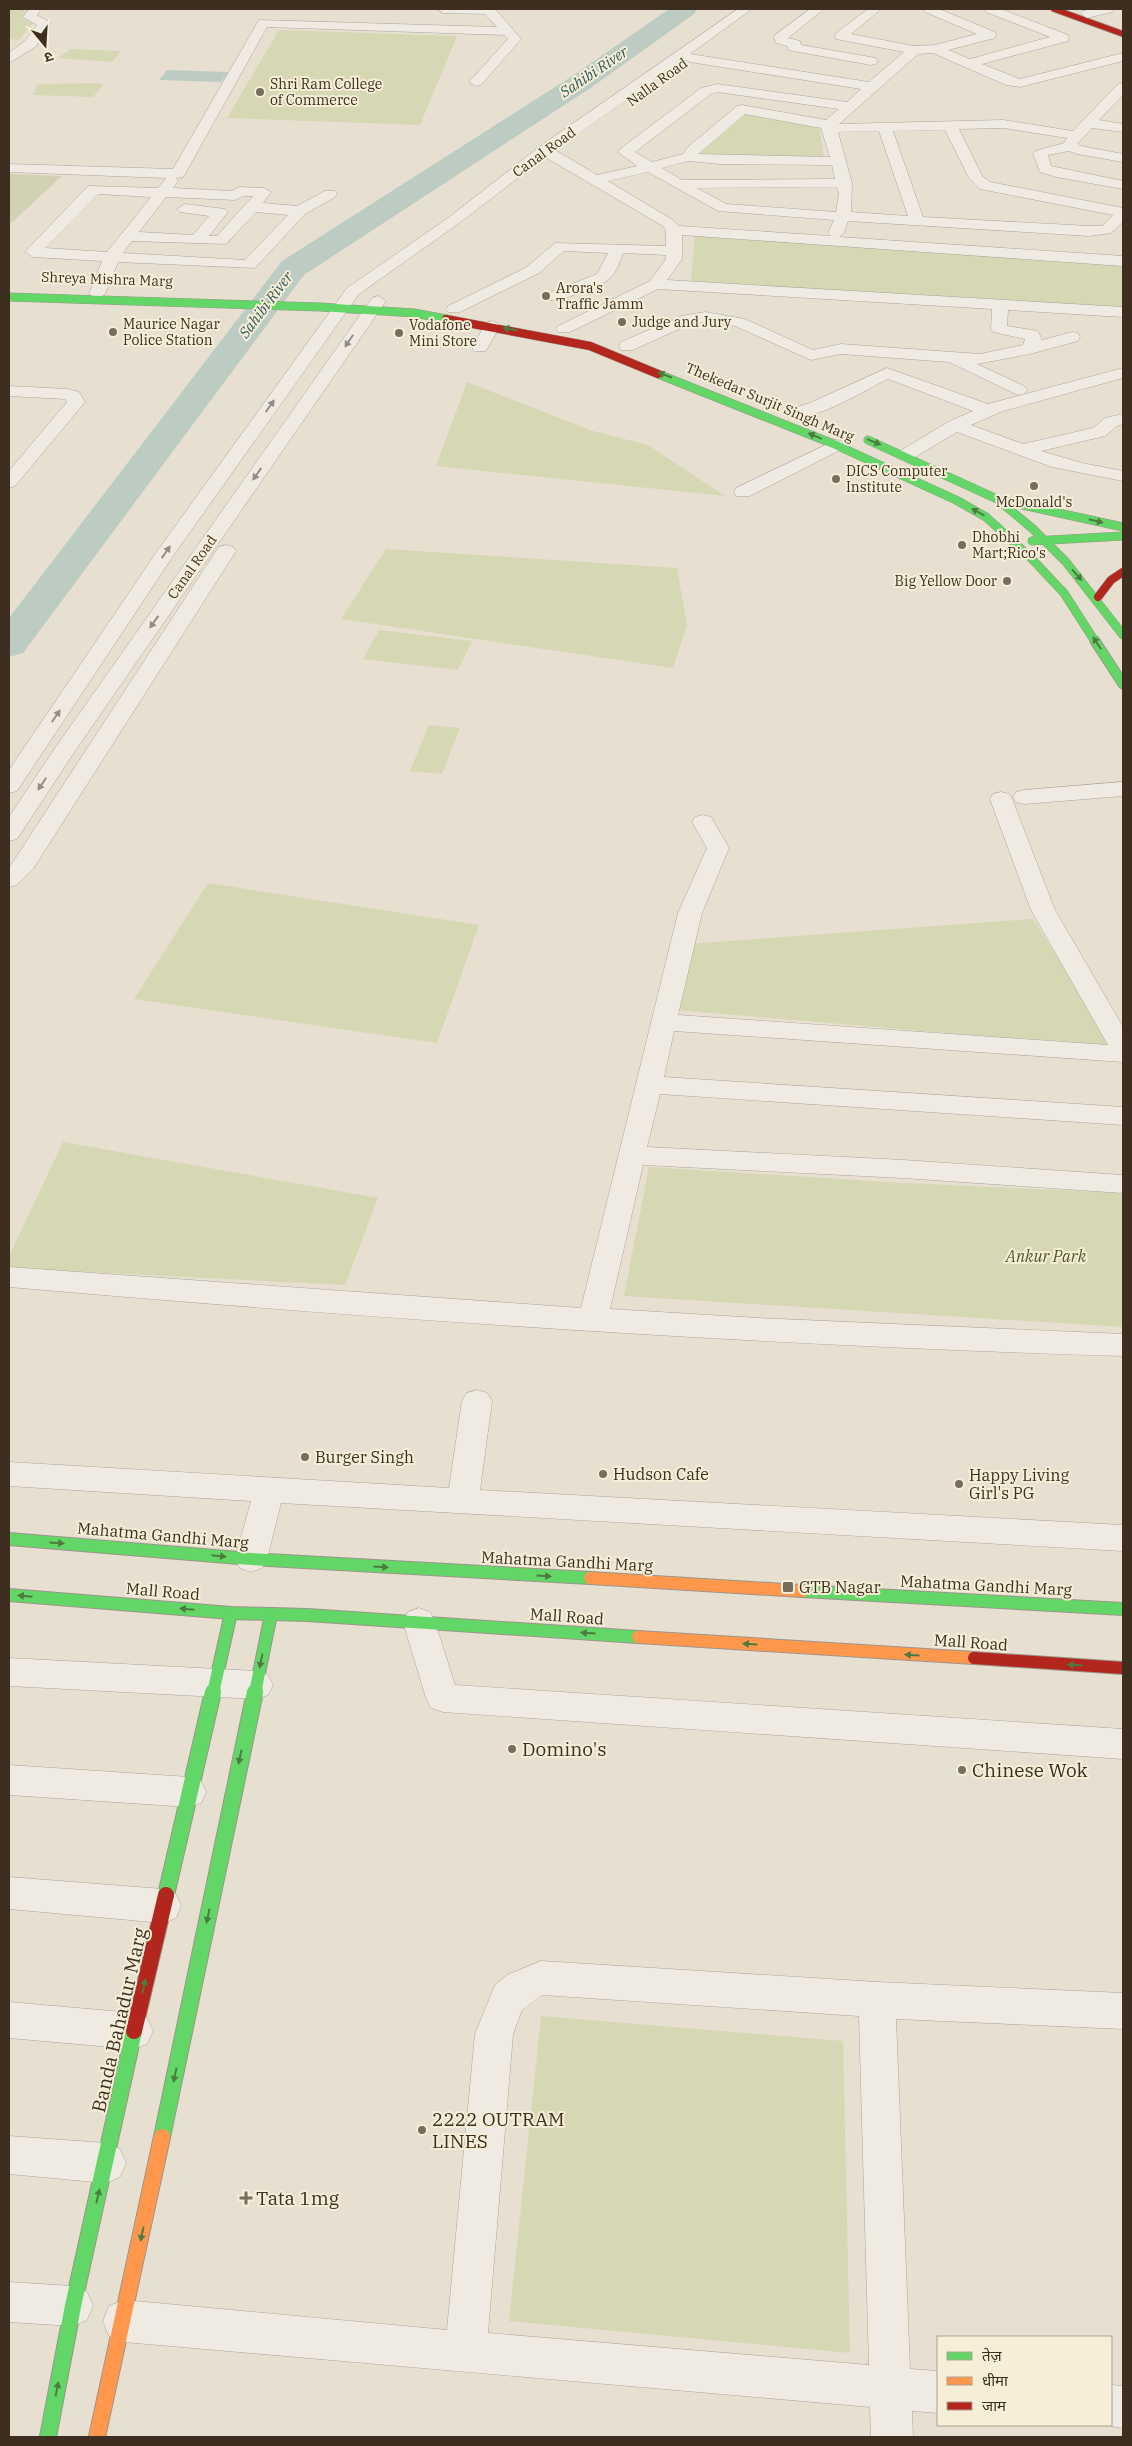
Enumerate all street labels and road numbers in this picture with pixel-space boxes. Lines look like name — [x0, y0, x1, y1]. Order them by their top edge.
street label: Nalla Road — [623, 54, 691, 110]
street label: Canal Road — [509, 123, 580, 181]
street label: Shreya Mishra Marg — [41, 268, 174, 290]
street label: Thekedar Surjit Singh Marg — [683, 358, 857, 446]
street label: Canal Road — [163, 531, 221, 602]
street label: Mahatma Gandhi Marg — [76, 1518, 250, 1552]
street label: Mahatma Gandhi Marg — [480, 1547, 654, 1576]
street label: Mahatma Gandhi Marg — [899, 1571, 1073, 1600]
street label: Mall Road — [125, 1578, 201, 1604]
street label: Mall Road — [529, 1603, 605, 1629]
street label: Mall Road — [933, 1629, 1009, 1655]
street label: Banda Bahadur Marg — [86, 1925, 152, 2115]

